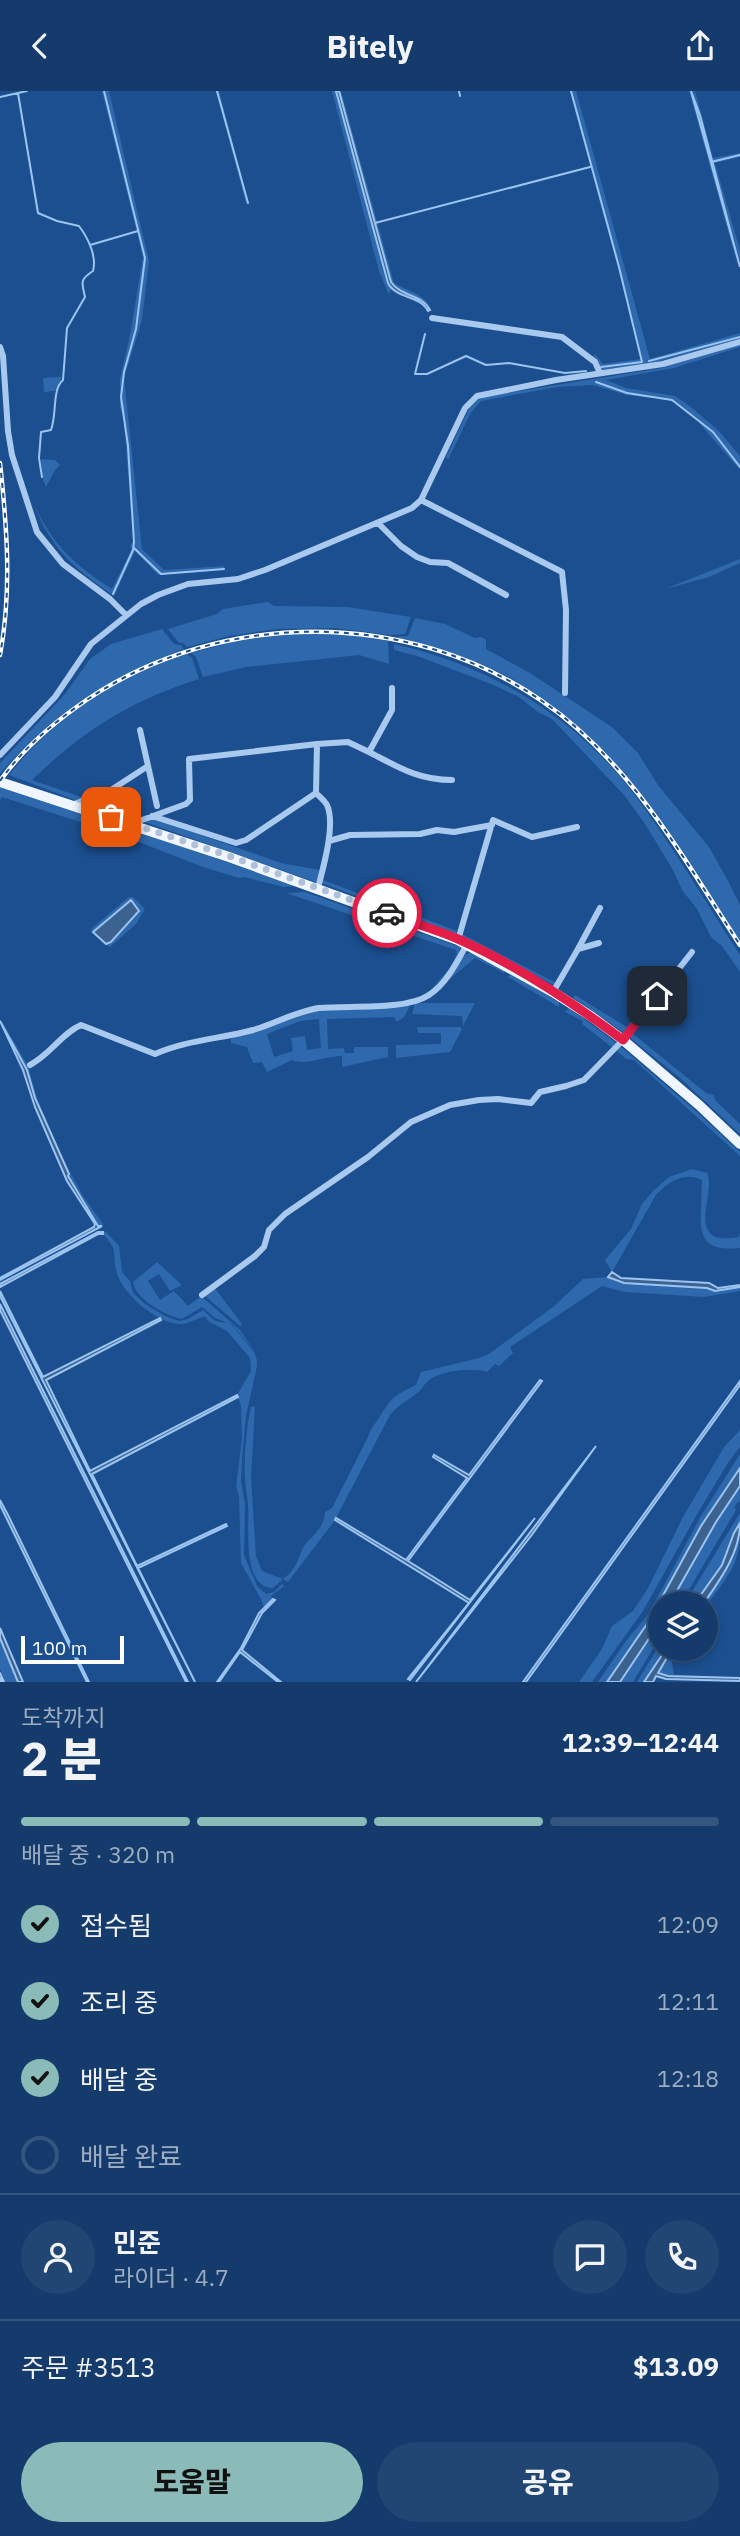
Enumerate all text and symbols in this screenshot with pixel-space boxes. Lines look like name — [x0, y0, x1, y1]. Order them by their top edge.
text: Bitely — [326, 25, 414, 67]
icon: back — [21, 27, 59, 65]
icon: share — [681, 27, 719, 65]
pin — [81, 787, 141, 847]
icon: bag — [92, 798, 130, 836]
courier — [352, 878, 422, 948]
icon: car — [368, 894, 406, 932]
pin — [627, 966, 687, 1026]
icon: home — [638, 977, 676, 1015]
map controls — [648, 1591, 718, 1661]
button: layers — [648, 1591, 718, 1661]
scale bar — [21, 1633, 124, 1665]
text: 100 m — [32, 1636, 87, 1660]
text: 도착까지 — [21, 1702, 106, 1732]
text: 12:39–12:44 — [562, 1725, 719, 1759]
text: 2 분 — [21, 1729, 102, 1789]
text: 배달 중 · 320 m — [21, 1839, 175, 1869]
icon: check — [21, 1905, 59, 1943]
text: 접수됨 — [80, 1908, 152, 1942]
text: 12:09 — [657, 1909, 719, 1939]
icon: check — [21, 1982, 59, 2020]
text: 조리 중 — [80, 1985, 158, 2019]
text: 12:11 — [657, 1986, 719, 2016]
icon: check — [21, 2059, 59, 2097]
text: 배달 중 — [80, 2062, 158, 2096]
text: 12:18 — [657, 2063, 719, 2093]
text: 배달 완료 — [80, 2139, 182, 2173]
button: person — [21, 2220, 95, 2294]
button: chat — [553, 2220, 627, 2294]
button: phone — [645, 2220, 719, 2294]
text: 민준 — [113, 2225, 161, 2259]
text: 라이더 · 4.7 — [113, 2262, 229, 2292]
text: $13.09 — [633, 2349, 719, 2383]
text: 주문 #3513 — [21, 2350, 156, 2384]
button: 도움말 — [21, 2442, 363, 2522]
button: 공유 — [377, 2442, 719, 2522]

